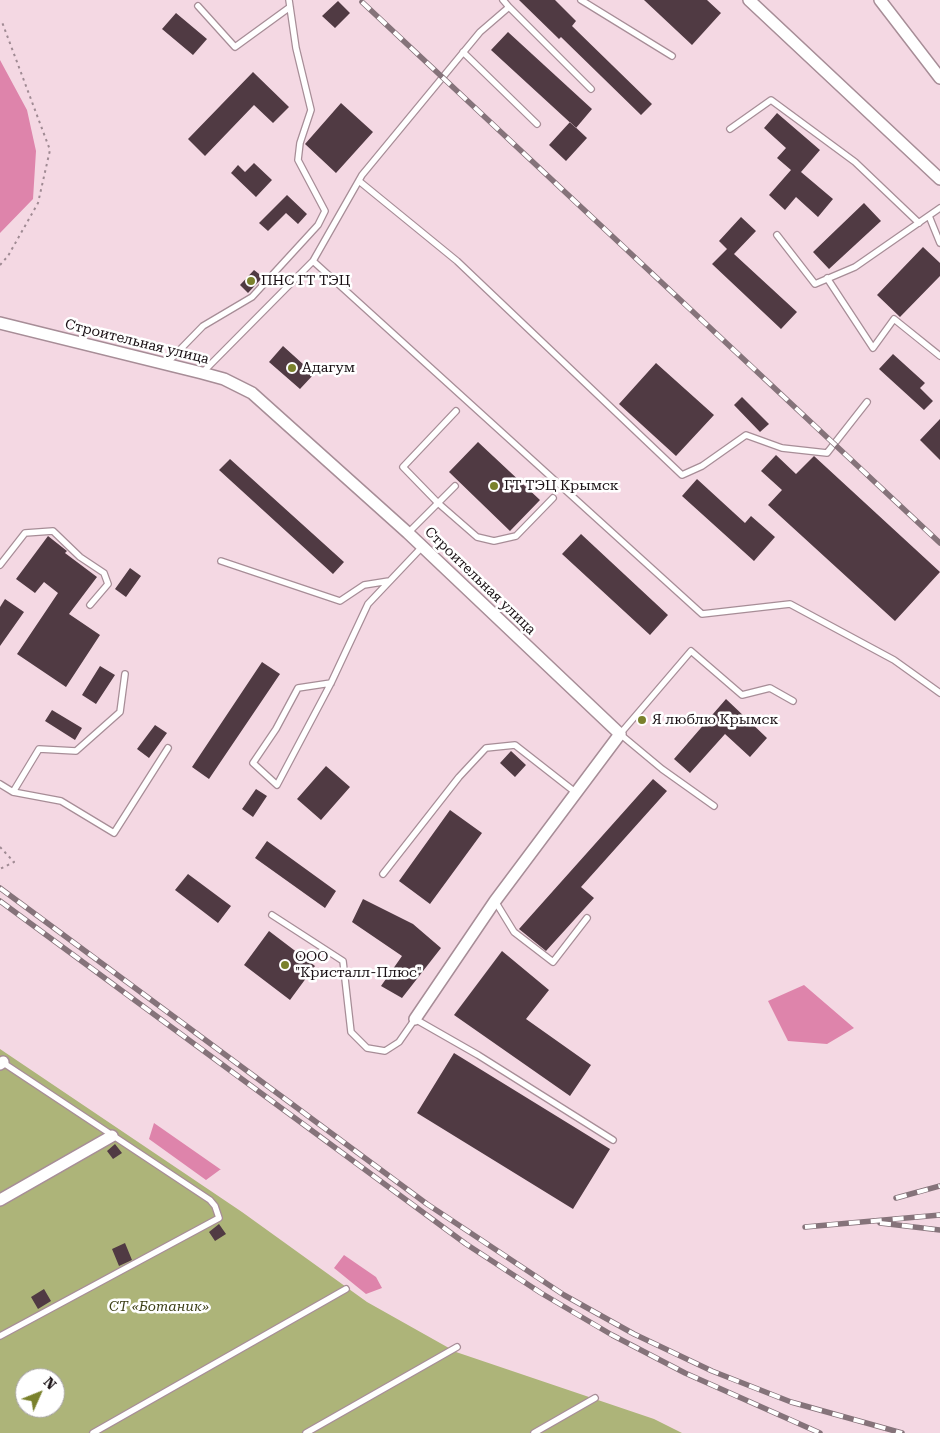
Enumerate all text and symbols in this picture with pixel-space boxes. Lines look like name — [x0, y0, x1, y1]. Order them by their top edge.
place label: ПНС ГТ ТЭЦ — [261, 273, 350, 289]
marker: ПНС ГТ ТЭЦ — [245, 275, 257, 287]
street label: Строительная улица — [63, 316, 211, 368]
place label: Адагум — [302, 360, 355, 376]
marker: Адагум — [286, 362, 298, 374]
place label: ГТ ТЭЦ Крымск — [504, 478, 619, 494]
marker: ГТ ТЭЦ Крымск — [488, 480, 500, 492]
street label: Строительная улица — [421, 524, 539, 638]
place label: Я люблю Крымск — [652, 712, 778, 728]
marker: Я люблю Крымск — [636, 714, 648, 726]
place label: ООО "Кристалл-Плюс" — [295, 949, 422, 982]
marker: ООО "Кристалл-Плюс" — [279, 959, 291, 971]
park label: СТ «Ботаник» — [109, 1299, 209, 1315]
north arrow — [15, 1368, 65, 1418]
text: N — [41, 1374, 60, 1393]

